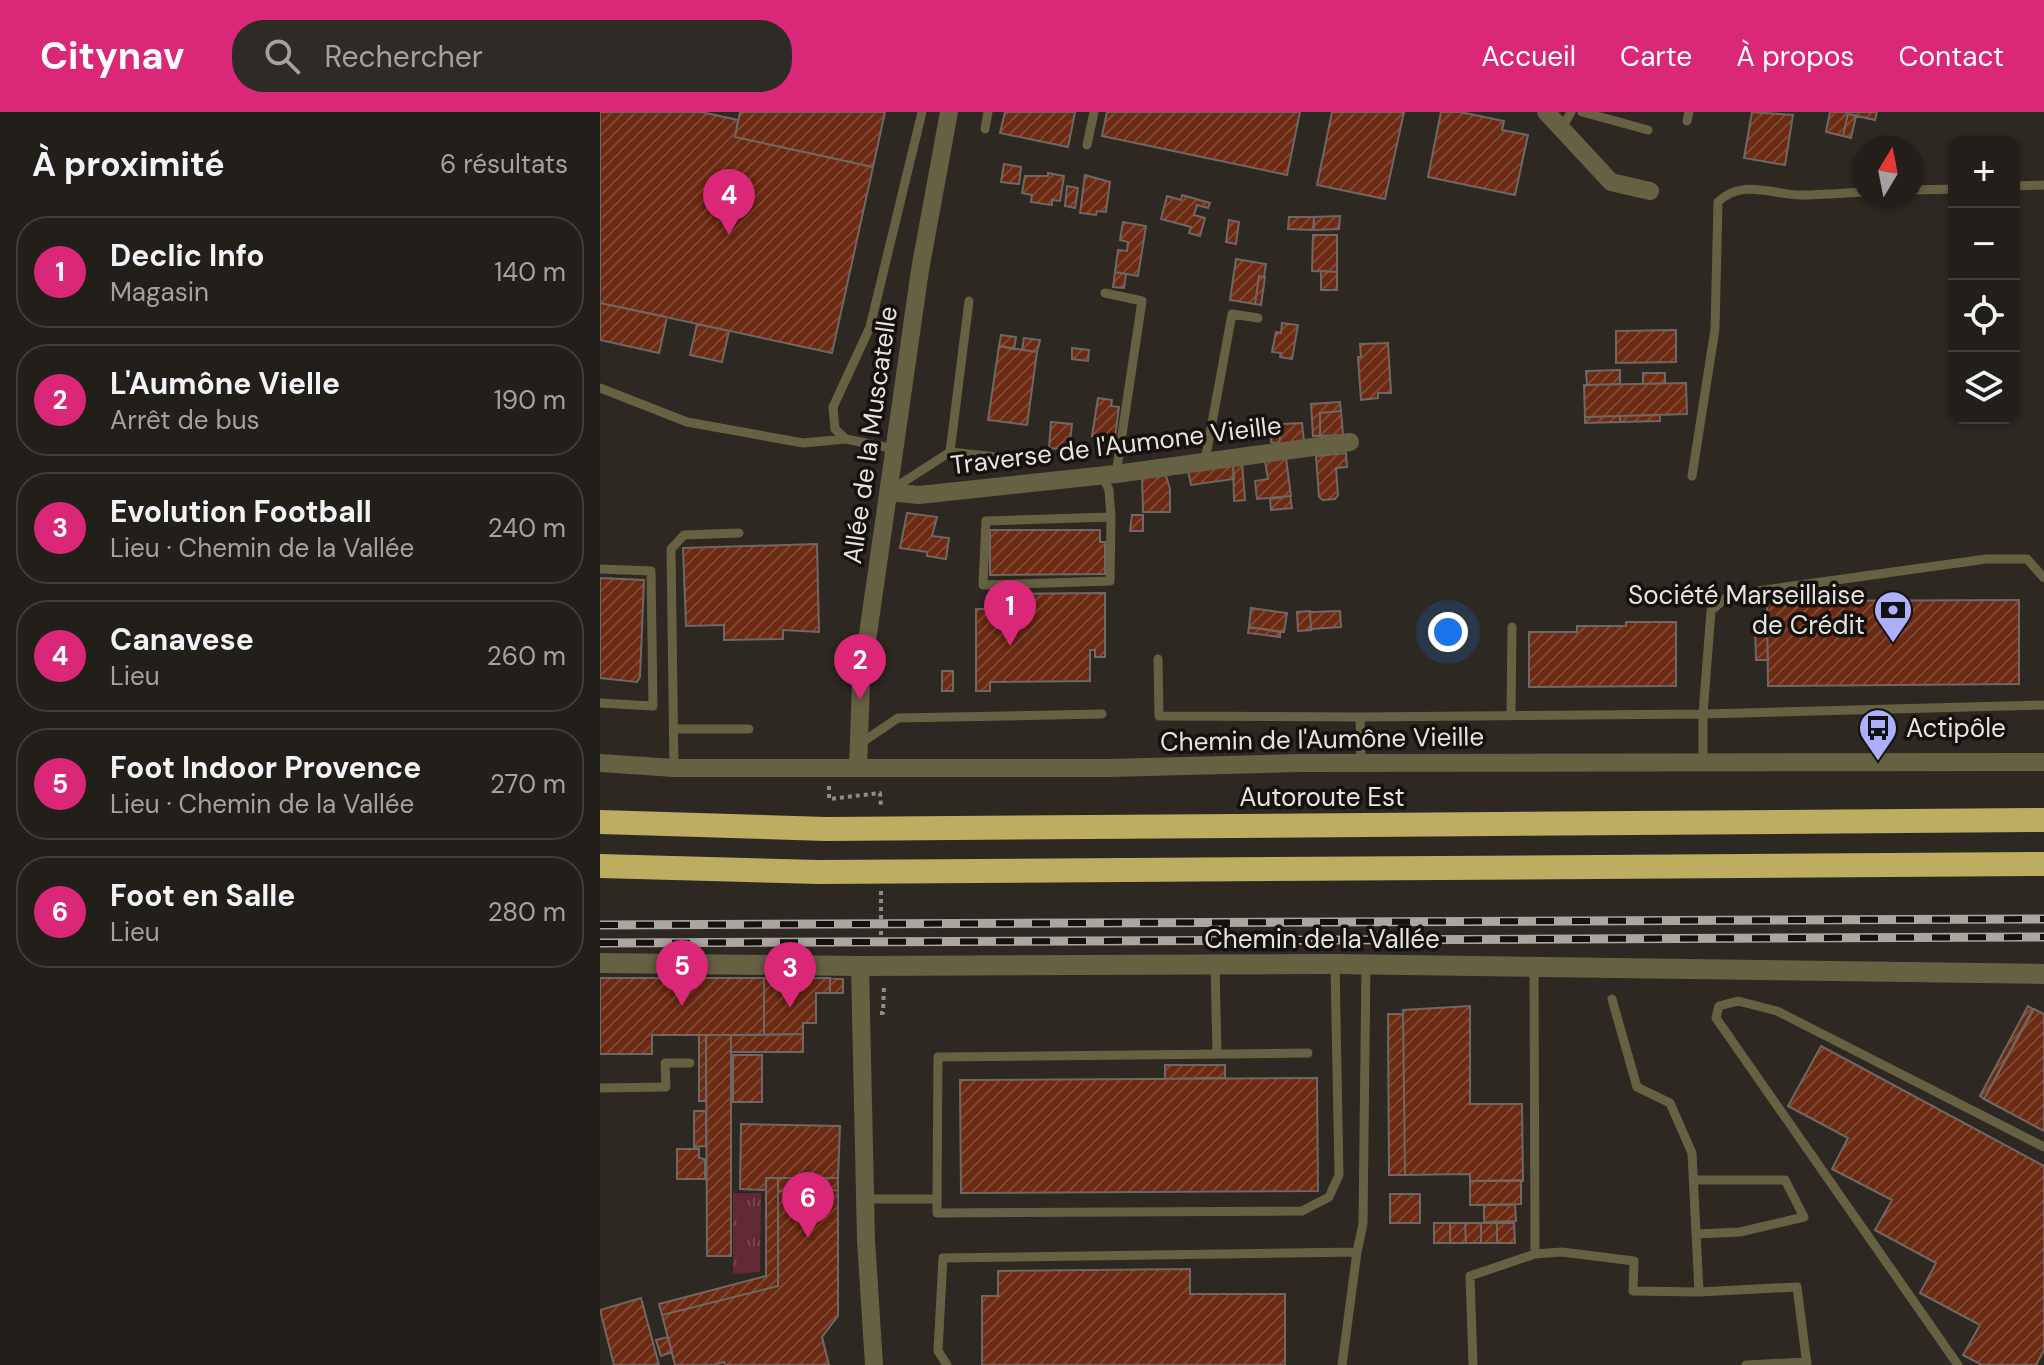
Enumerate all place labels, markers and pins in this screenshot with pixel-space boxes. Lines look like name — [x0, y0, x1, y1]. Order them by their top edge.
pin: 4 — [703, 169, 755, 235]
place label: Société Marseillaise de Crédit — [1628, 578, 1865, 642]
pin: 1 — [984, 580, 1036, 646]
bank icon: Société Marseillaise de Crédit — [1872, 589, 1914, 644]
pin: 2 — [834, 634, 886, 700]
bus stop icon: Actipôle — [1857, 707, 1899, 762]
place label: Actipôle — [1906, 711, 2006, 745]
pin: 5 — [656, 940, 708, 1006]
pin: 3 — [764, 942, 816, 1008]
pin: 6 — [782, 1172, 834, 1238]

